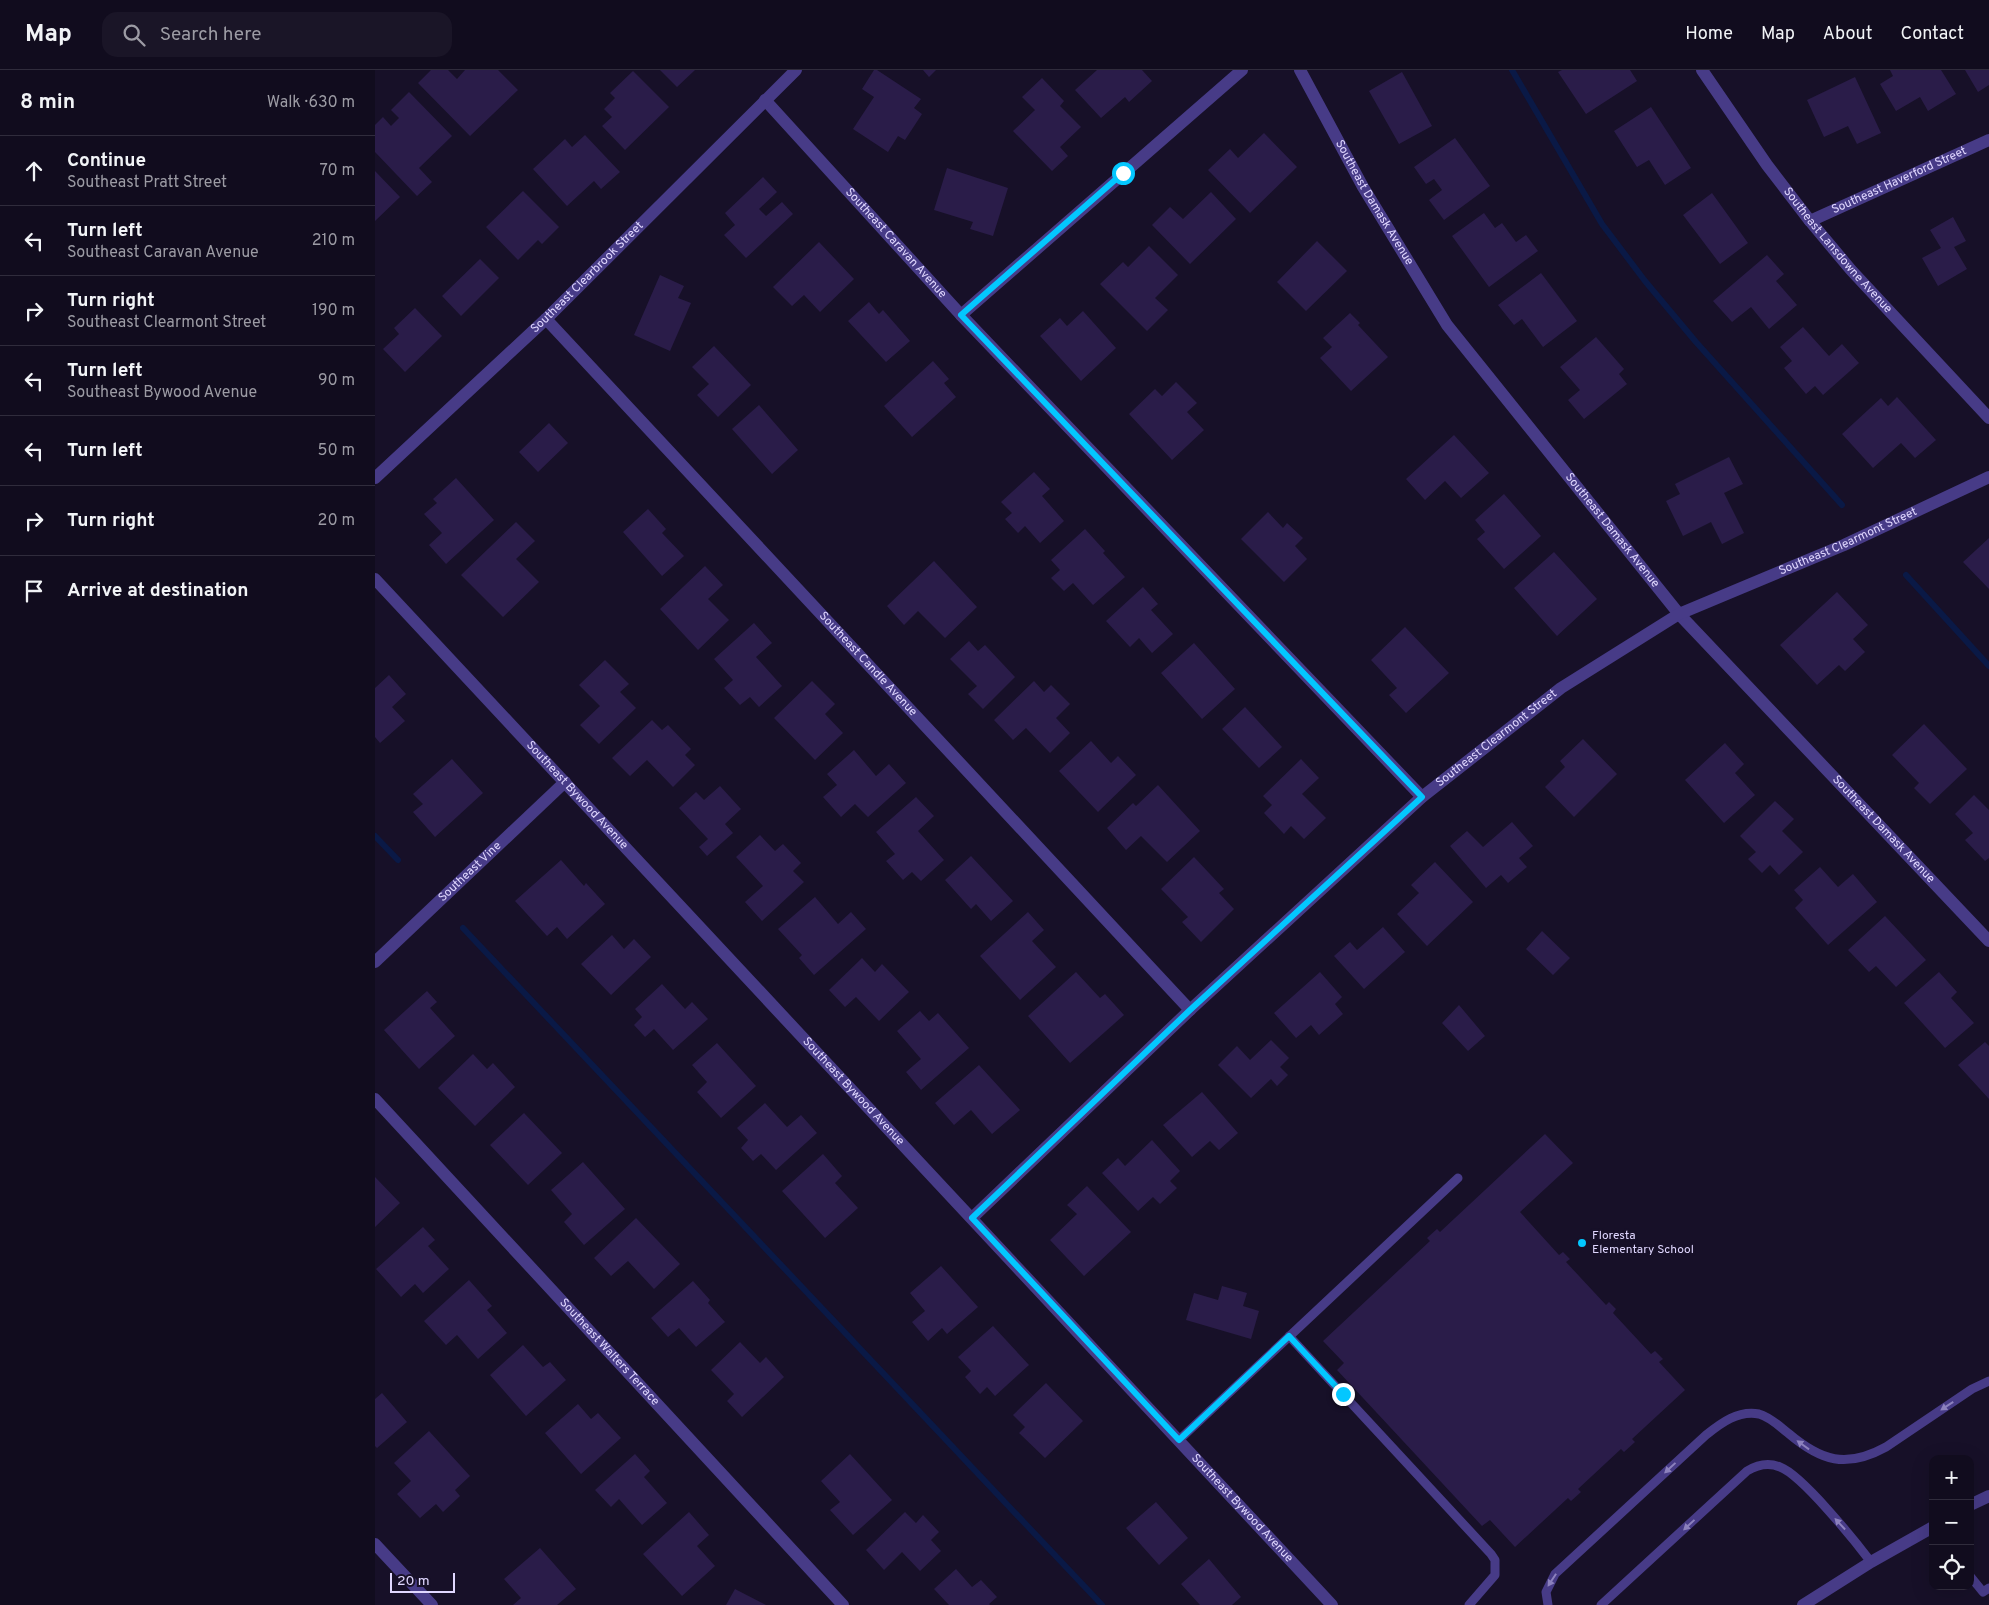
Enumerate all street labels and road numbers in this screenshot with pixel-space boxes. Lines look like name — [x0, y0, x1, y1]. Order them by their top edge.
street label: Southeast Damask Avenue — [1331, 137, 1417, 268]
street label: Southeast Haverford Street — [1829, 143, 1969, 218]
street label: Southeast Lansdowne Avenue — [1779, 184, 1896, 317]
street label: Southeast Caravan Avenue — [841, 185, 950, 302]
street label: Southeast Clearbrook Street — [527, 218, 647, 337]
street label: Southeast Damask Avenue — [1561, 470, 1663, 591]
street label: Southeast Clearmont Street — [1776, 504, 1920, 579]
street label: Southeast Candle Avenue — [815, 609, 920, 720]
street label: Southeast Clearmont Street — [1433, 686, 1560, 791]
street label: Southeast Bywood Avenue — [522, 738, 631, 853]
street label: Southeast Damask Avenue — [1828, 772, 1938, 887]
street label: Southeast Vine — [435, 838, 505, 906]
street label: Southeast Bywood Avenue — [799, 1034, 908, 1149]
street label: Southeast Walters Terrace — [556, 1295, 663, 1409]
street label: Southeast Bywood Avenue — [1187, 1451, 1296, 1566]

